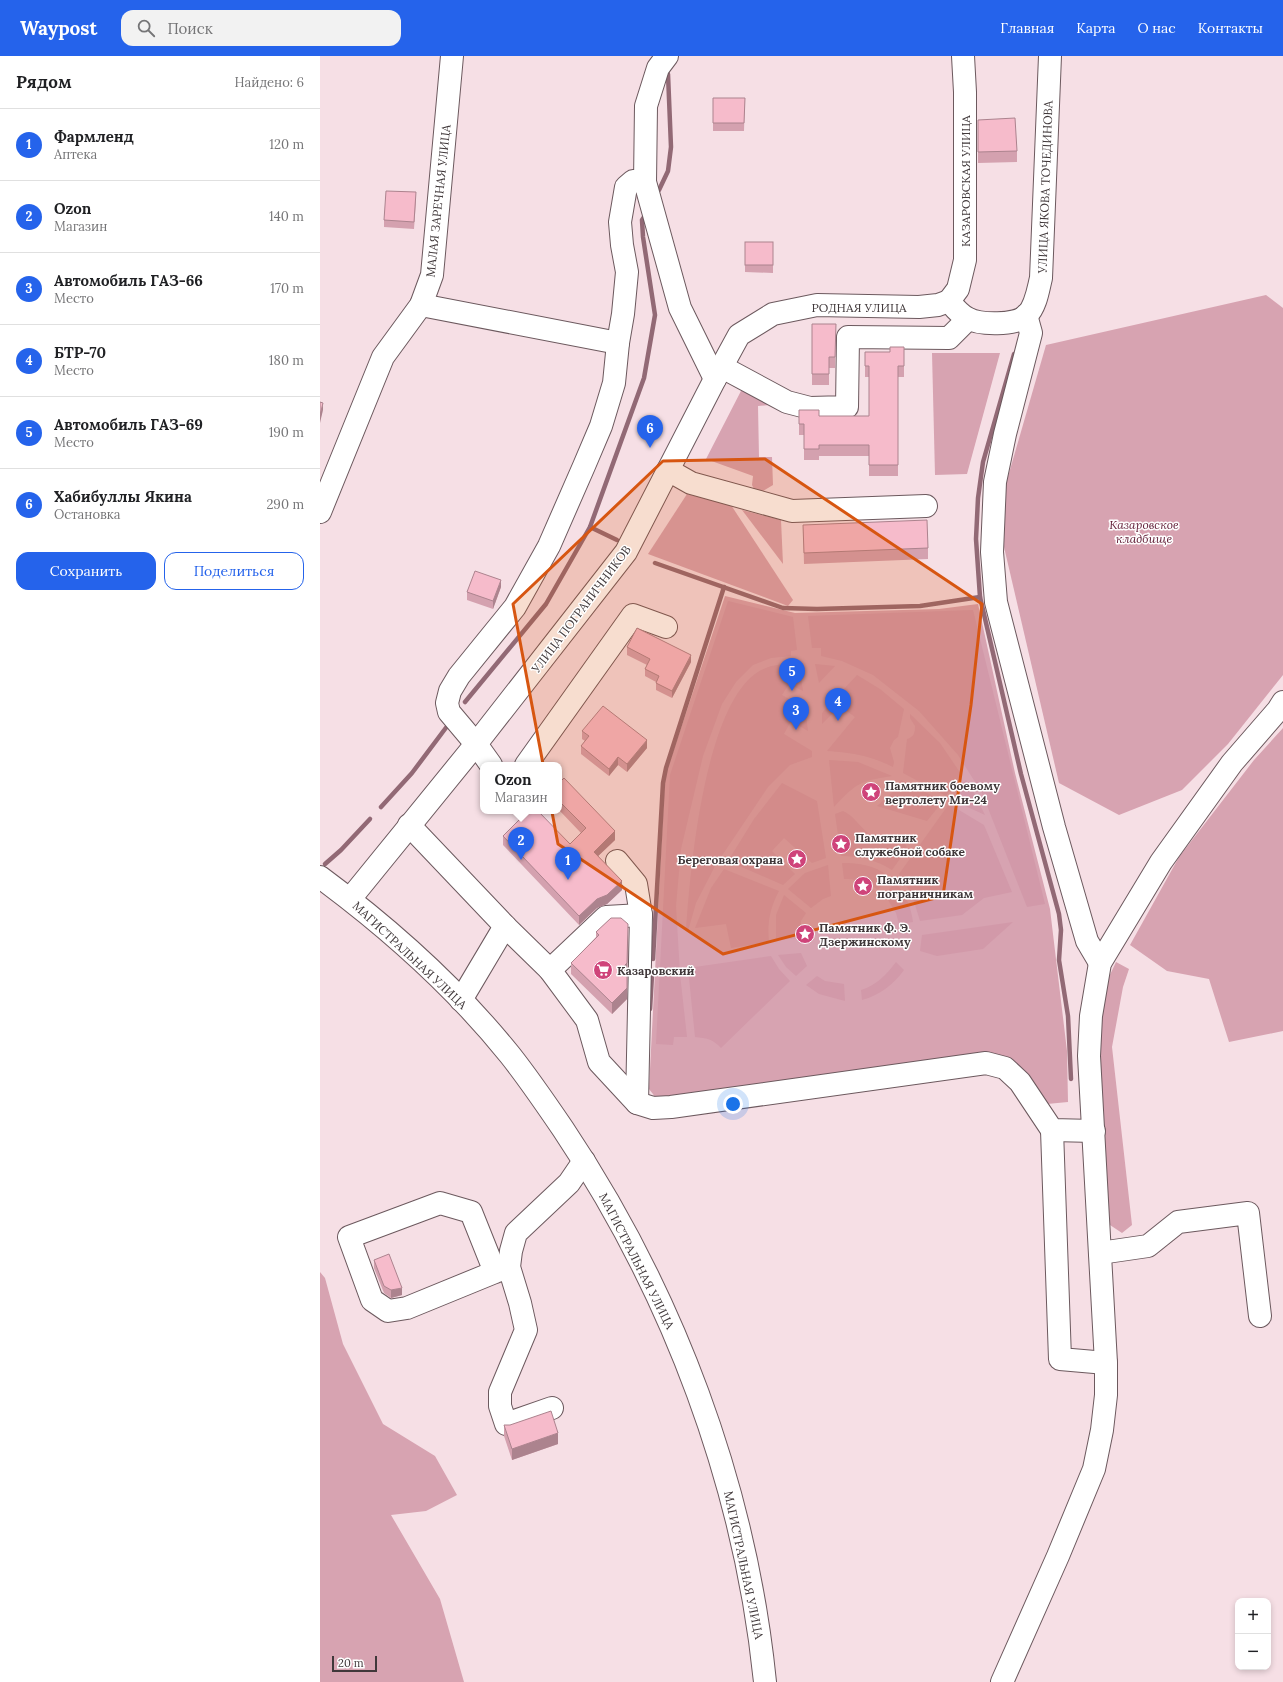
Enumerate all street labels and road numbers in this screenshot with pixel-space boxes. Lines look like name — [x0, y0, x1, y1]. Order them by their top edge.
street label: УЛИЦА ЯКОВА ТОЧЕДИНОВА — [1034, 100, 1056, 275]
street label: КАЗАРОВСКАЯ УЛИЦА — [958, 115, 973, 247]
street label: МАЛАЯ ЗАРЕЧНАЯ УЛИЦА — [423, 123, 454, 278]
street label: РОДНАЯ УЛИЦА — [812, 300, 907, 315]
street label: УЛИЦА ПОГРАНИЧНИКОВ — [528, 542, 634, 676]
street label: МАГИСТРАЛЬНАЯ УЛИЦА — [350, 898, 471, 1012]
street label: МАГИСТРАЛЬНАЯ УЛИЦА — [596, 1190, 678, 1332]
street label: МАГИСТРАЛЬНАЯ УЛИЦА — [721, 1490, 767, 1641]

